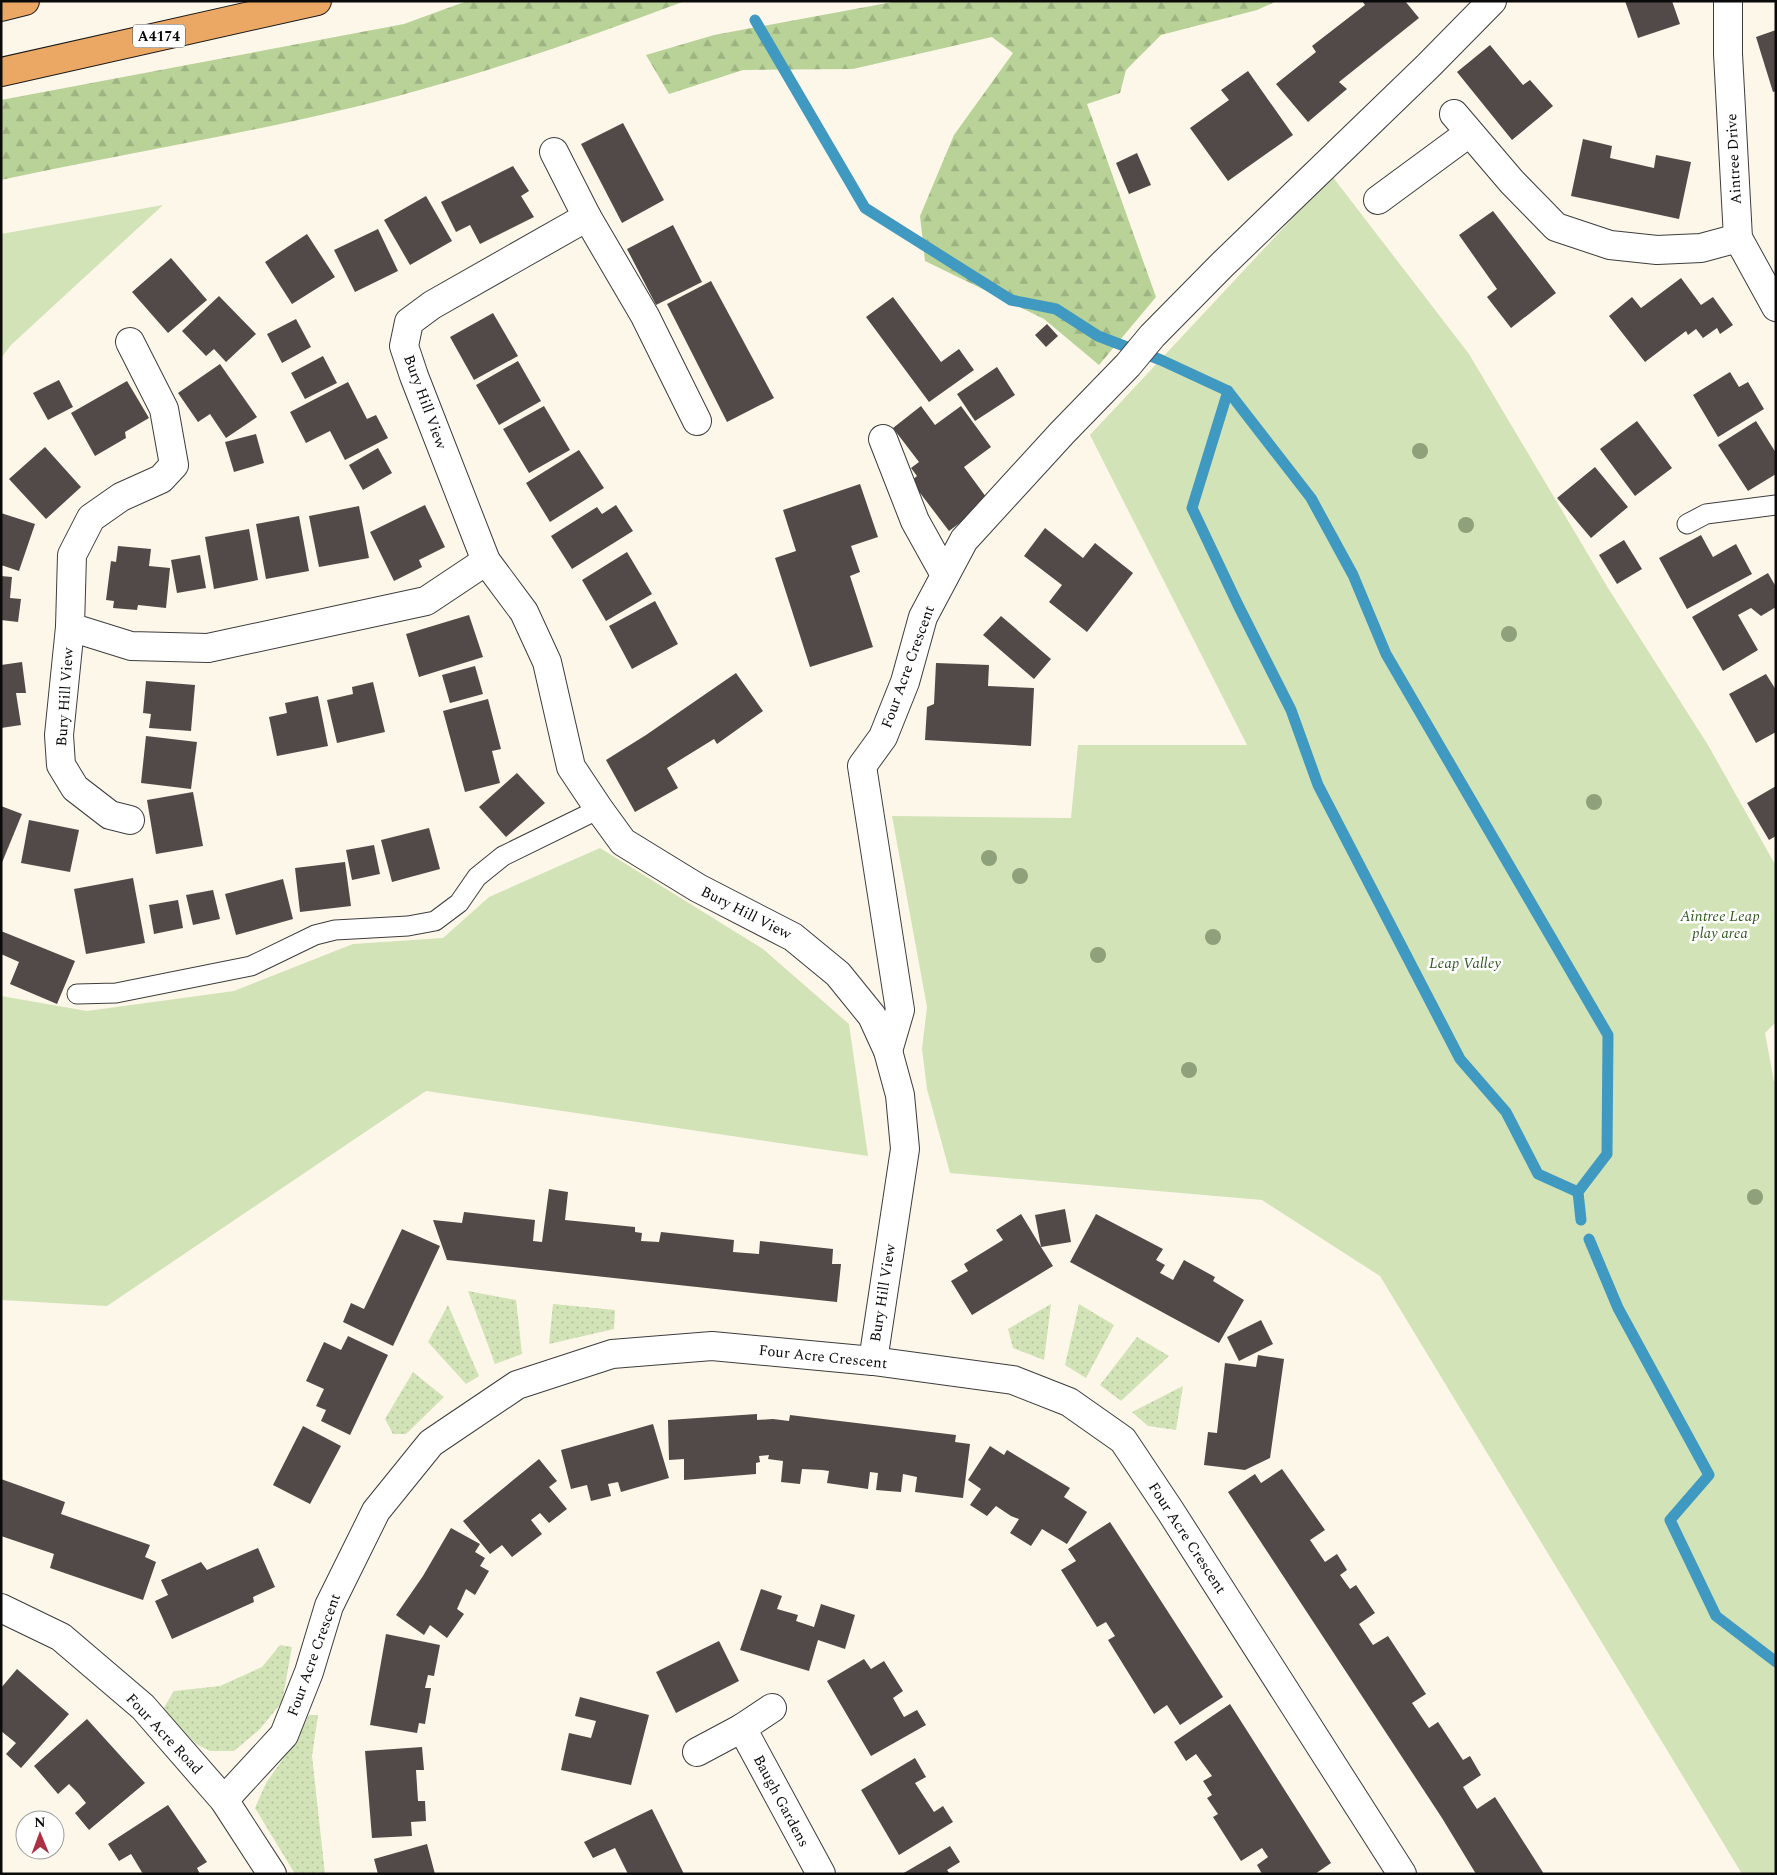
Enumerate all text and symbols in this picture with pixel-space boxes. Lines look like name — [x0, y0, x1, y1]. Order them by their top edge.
road number: A4174 — [133, 24, 185, 48]
street label: Aintree Drive — [1720, 113, 1748, 205]
street label: Bury Hill View — [397, 352, 453, 453]
street label: Four Acre Crescent — [875, 602, 941, 732]
street label: Bury Hill View — [50, 646, 80, 747]
street label: Bury Hill View — [697, 880, 796, 946]
park label: Aintree Leap play area — [1679, 905, 1760, 945]
park label: Leap Valley — [1429, 952, 1501, 975]
street label: Bury Hill View — [864, 1242, 902, 1344]
street label: Four Acre Crescent — [758, 1339, 888, 1375]
street label: Four Acre Crescent — [1142, 1478, 1232, 1598]
street label: Four Acre Crescent — [281, 1590, 347, 1720]
street label: Four Acre Road — [120, 1688, 208, 1780]
street label: Baugh Gardens — [747, 1751, 815, 1851]
north arrow — [15, 1810, 65, 1860]
text: N — [34, 1812, 46, 1833]

